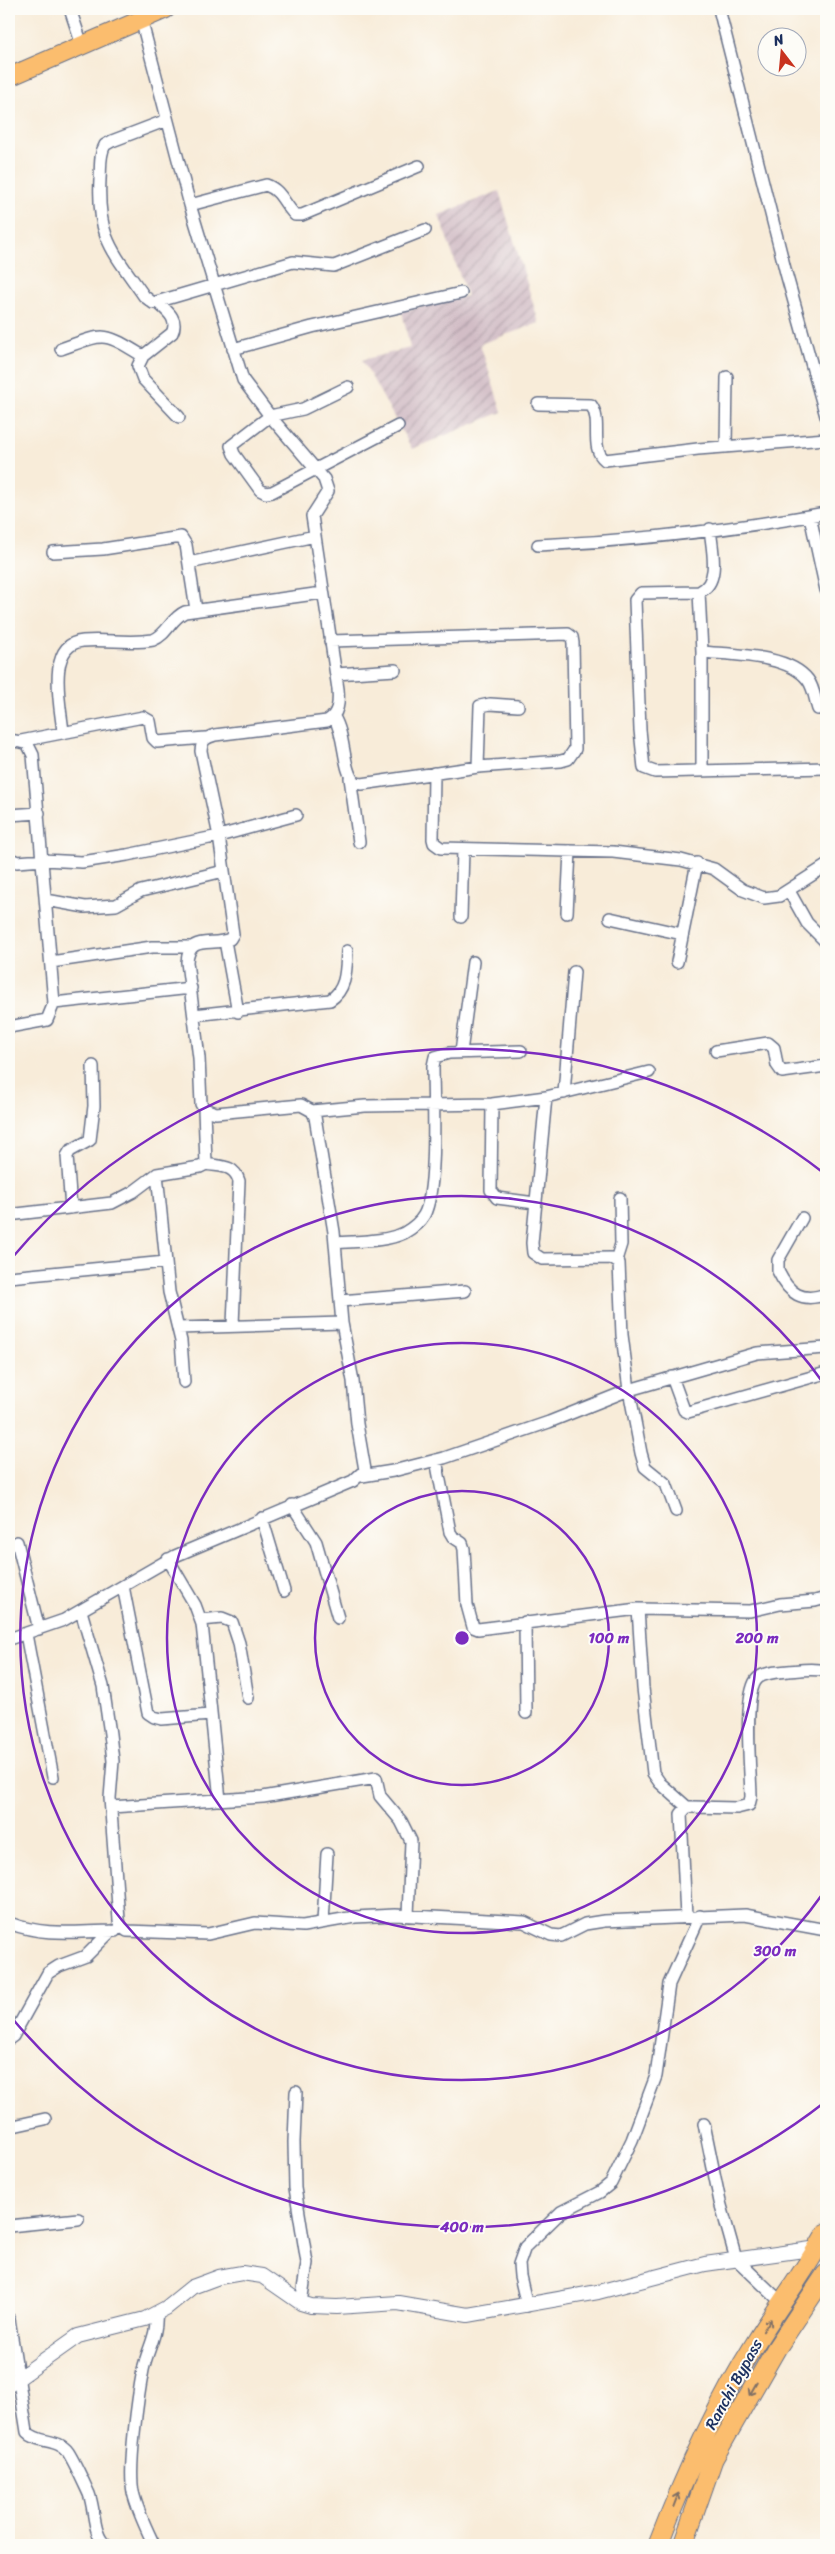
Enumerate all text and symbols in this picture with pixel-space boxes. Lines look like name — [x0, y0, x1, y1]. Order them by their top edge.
text: N — [769, 27, 787, 54]
north arrow — [758, 28, 808, 78]
text: 100 m — [589, 1625, 630, 1651]
text: 200 m — [734, 1625, 779, 1651]
centre of rings — [453, 1629, 471, 1647]
text: 300 m — [753, 1938, 797, 1964]
text: 400 m — [439, 2214, 484, 2240]
one-way arrow — [762, 2318, 772, 2332]
street label: Ranchi Bypass — [696, 2333, 771, 2435]
one-way arrow — [748, 2381, 758, 2396]
one-way arrow — [672, 2492, 681, 2508]

